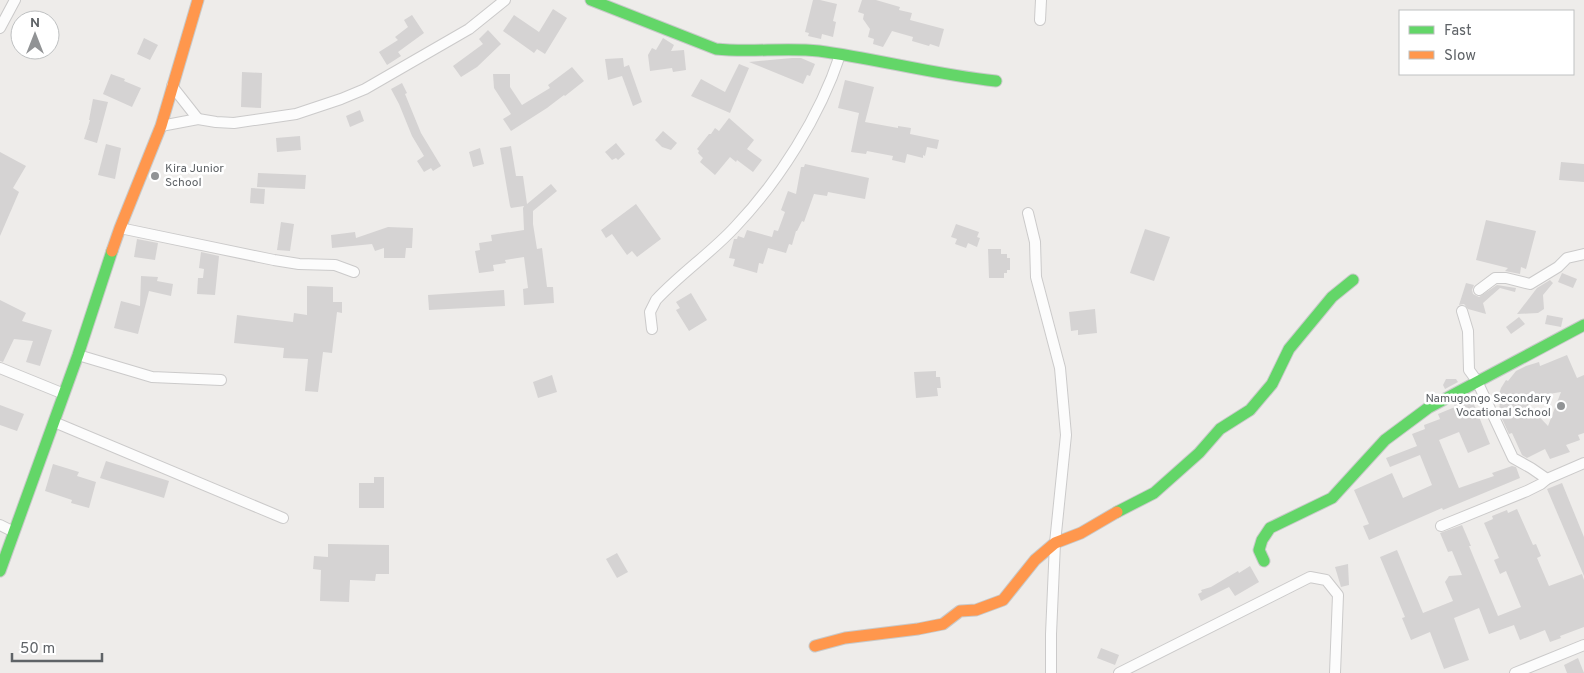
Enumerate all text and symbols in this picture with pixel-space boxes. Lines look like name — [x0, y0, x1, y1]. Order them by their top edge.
north arrow — [10, 10, 60, 60]
legend — [1399, 10, 1574, 75]
text: N — [30, 15, 40, 32]
text: Fast — [1444, 22, 1472, 41]
text: Slow — [1444, 47, 1476, 66]
place label: Kira Junior School — [165, 161, 224, 191]
marker: Kira Junior School — [149, 170, 161, 182]
place label: Namugongo Secondary Vocational School — [1425, 391, 1551, 421]
marker: Namugongo Secondary Vocational School — [1555, 400, 1567, 412]
scale bar — [12, 630, 102, 662]
text: 50 m — [20, 640, 55, 659]

